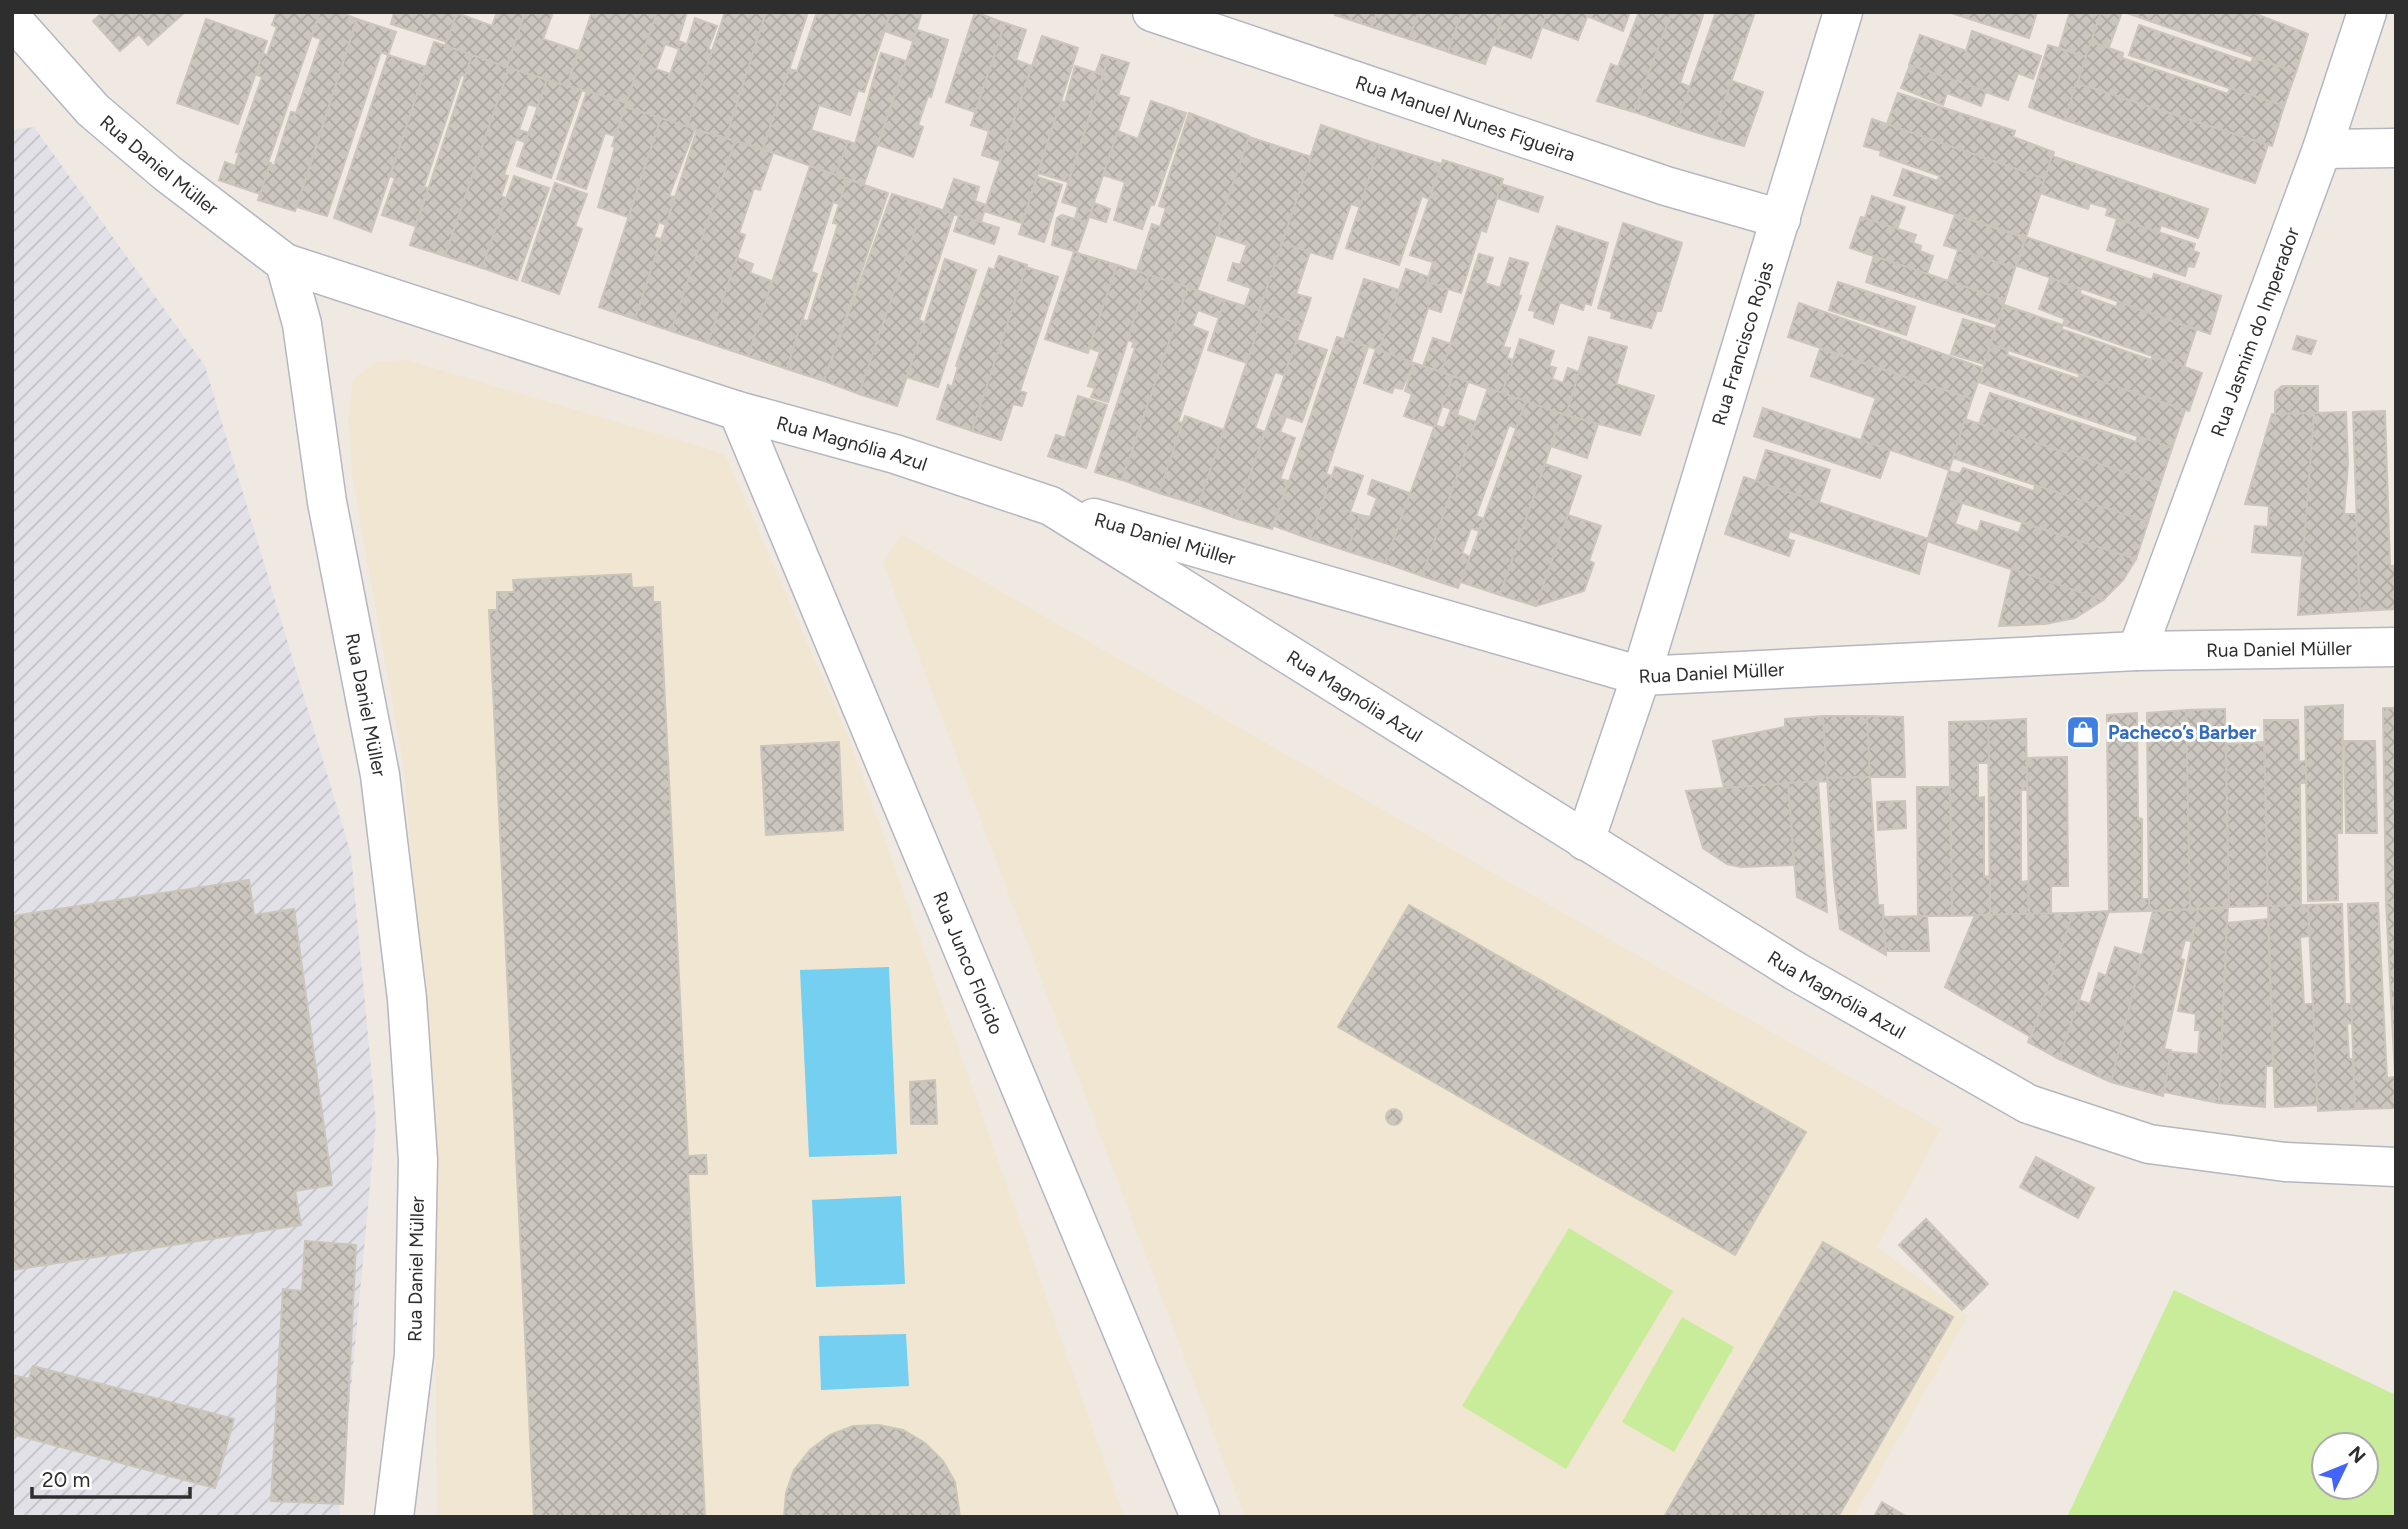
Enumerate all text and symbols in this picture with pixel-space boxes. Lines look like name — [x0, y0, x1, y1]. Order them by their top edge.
street label: Rua Manuel Nunes Figueira — [1353, 70, 1578, 166]
street label: Rua Daniel Müller — [96, 110, 224, 220]
street label: Rua Jasmim do Imperador — [2206, 224, 2304, 440]
street label: Rua Francisco Rojas — [1706, 258, 1778, 428]
street label: Rua Magnólia Azul — [774, 411, 930, 475]
street label: Rua Daniel Müller — [1092, 507, 1239, 570]
street label: Rua Daniel Müller — [341, 631, 392, 779]
street label: Rua Daniel Müller — [2206, 636, 2353, 661]
street label: Rua Magnólia Azul — [1283, 645, 1427, 747]
street label: Rua Daniel Müller — [1638, 657, 1786, 688]
shop icon: Pacheco’s Barber — [2064, 713, 2102, 751]
place label: Pacheco’s Barber — [2108, 721, 2257, 744]
street label: Rua Junco Florido — [928, 888, 1009, 1038]
street label: Rua Magnólia Azul — [1764, 945, 1910, 1043]
street label: Rua Daniel Müller — [403, 1195, 429, 1342]
north arrow — [2310, 1431, 2380, 1501]
text: N — [2344, 1442, 2370, 1468]
scale bar — [32, 1456, 189, 1500]
text: 20 m — [42, 1467, 90, 1492]

